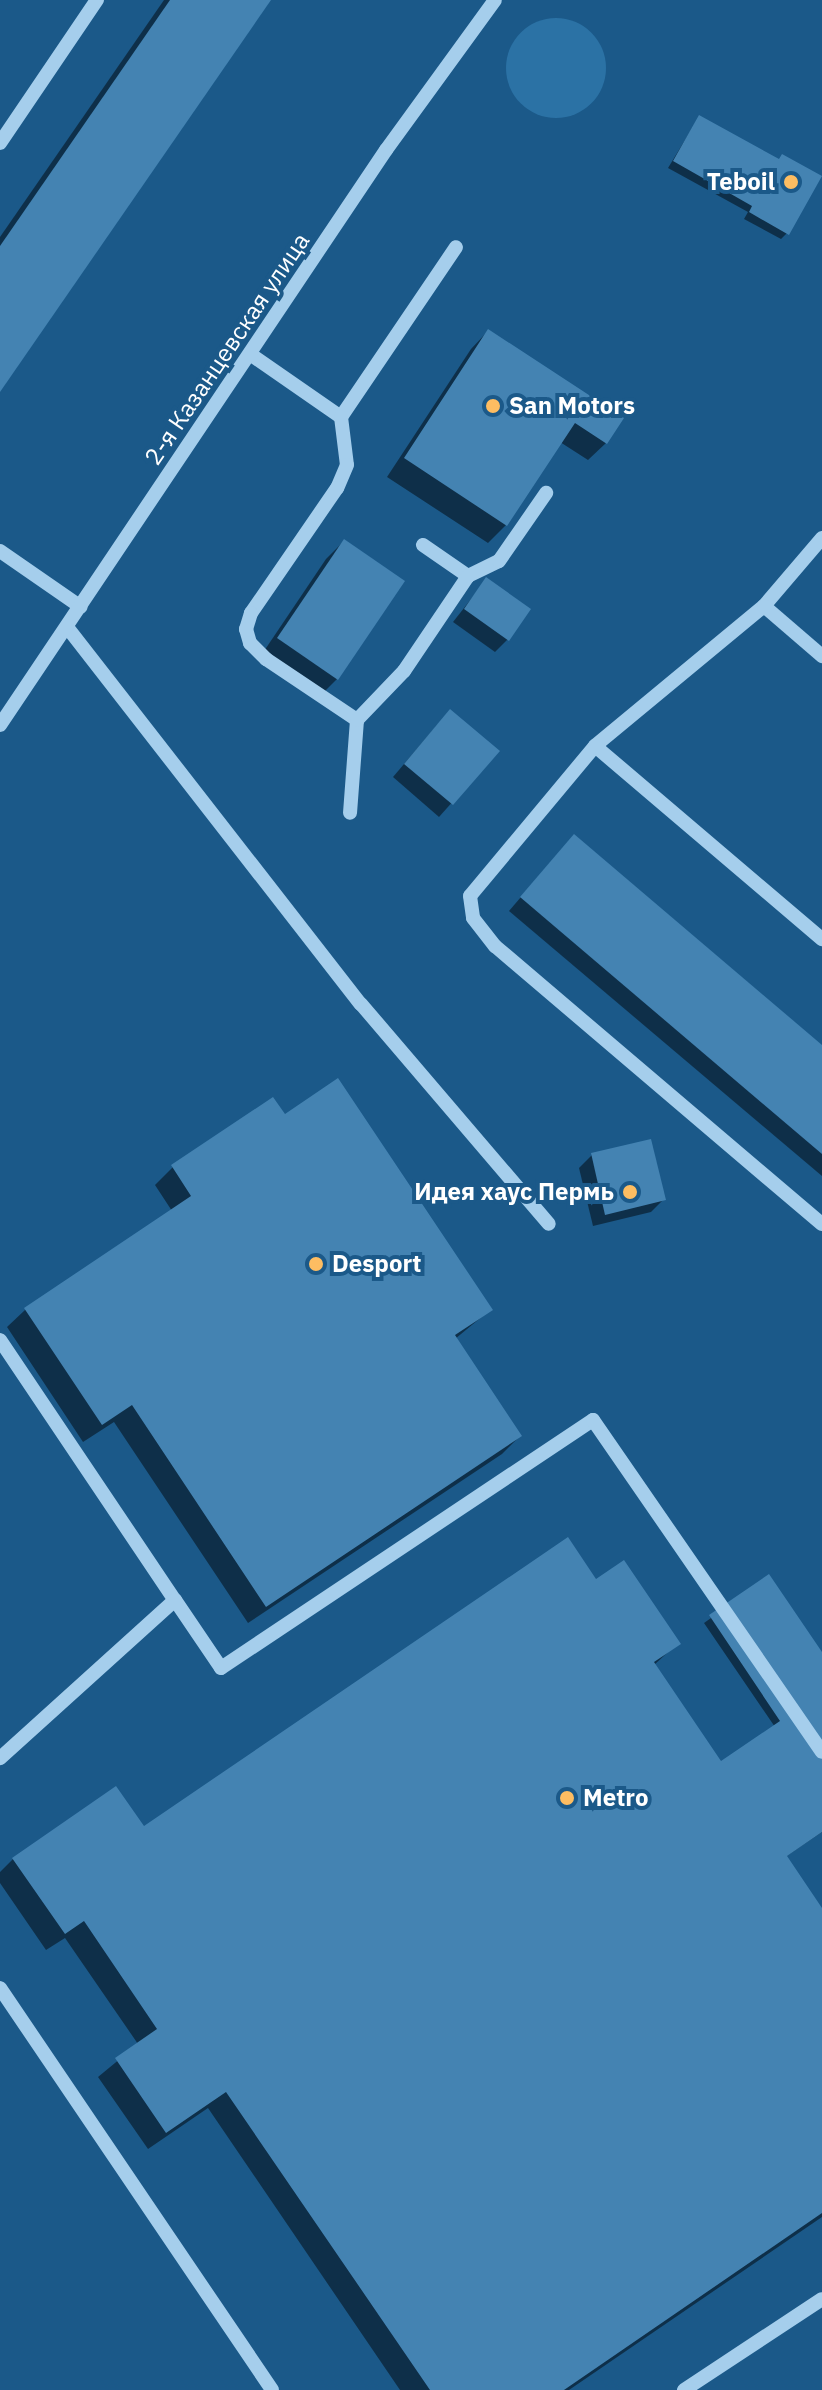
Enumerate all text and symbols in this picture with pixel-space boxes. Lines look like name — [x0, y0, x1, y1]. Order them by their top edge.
place label: Teboil — [707, 168, 775, 196]
marker: Teboil — [782, 173, 800, 191]
street label: 2-я Казанцевская улица — [139, 227, 315, 471]
place label: San Motors — [509, 392, 635, 420]
marker: San Motors — [484, 397, 502, 415]
place label: Идея хаус Пермь — [414, 1178, 614, 1206]
marker: Идея хаус Пермь — [621, 1183, 639, 1201]
place label: Desport — [332, 1250, 421, 1278]
marker: Desport — [307, 1255, 325, 1273]
place label: Metro — [583, 1784, 648, 1812]
marker: Metro — [558, 1789, 576, 1807]

